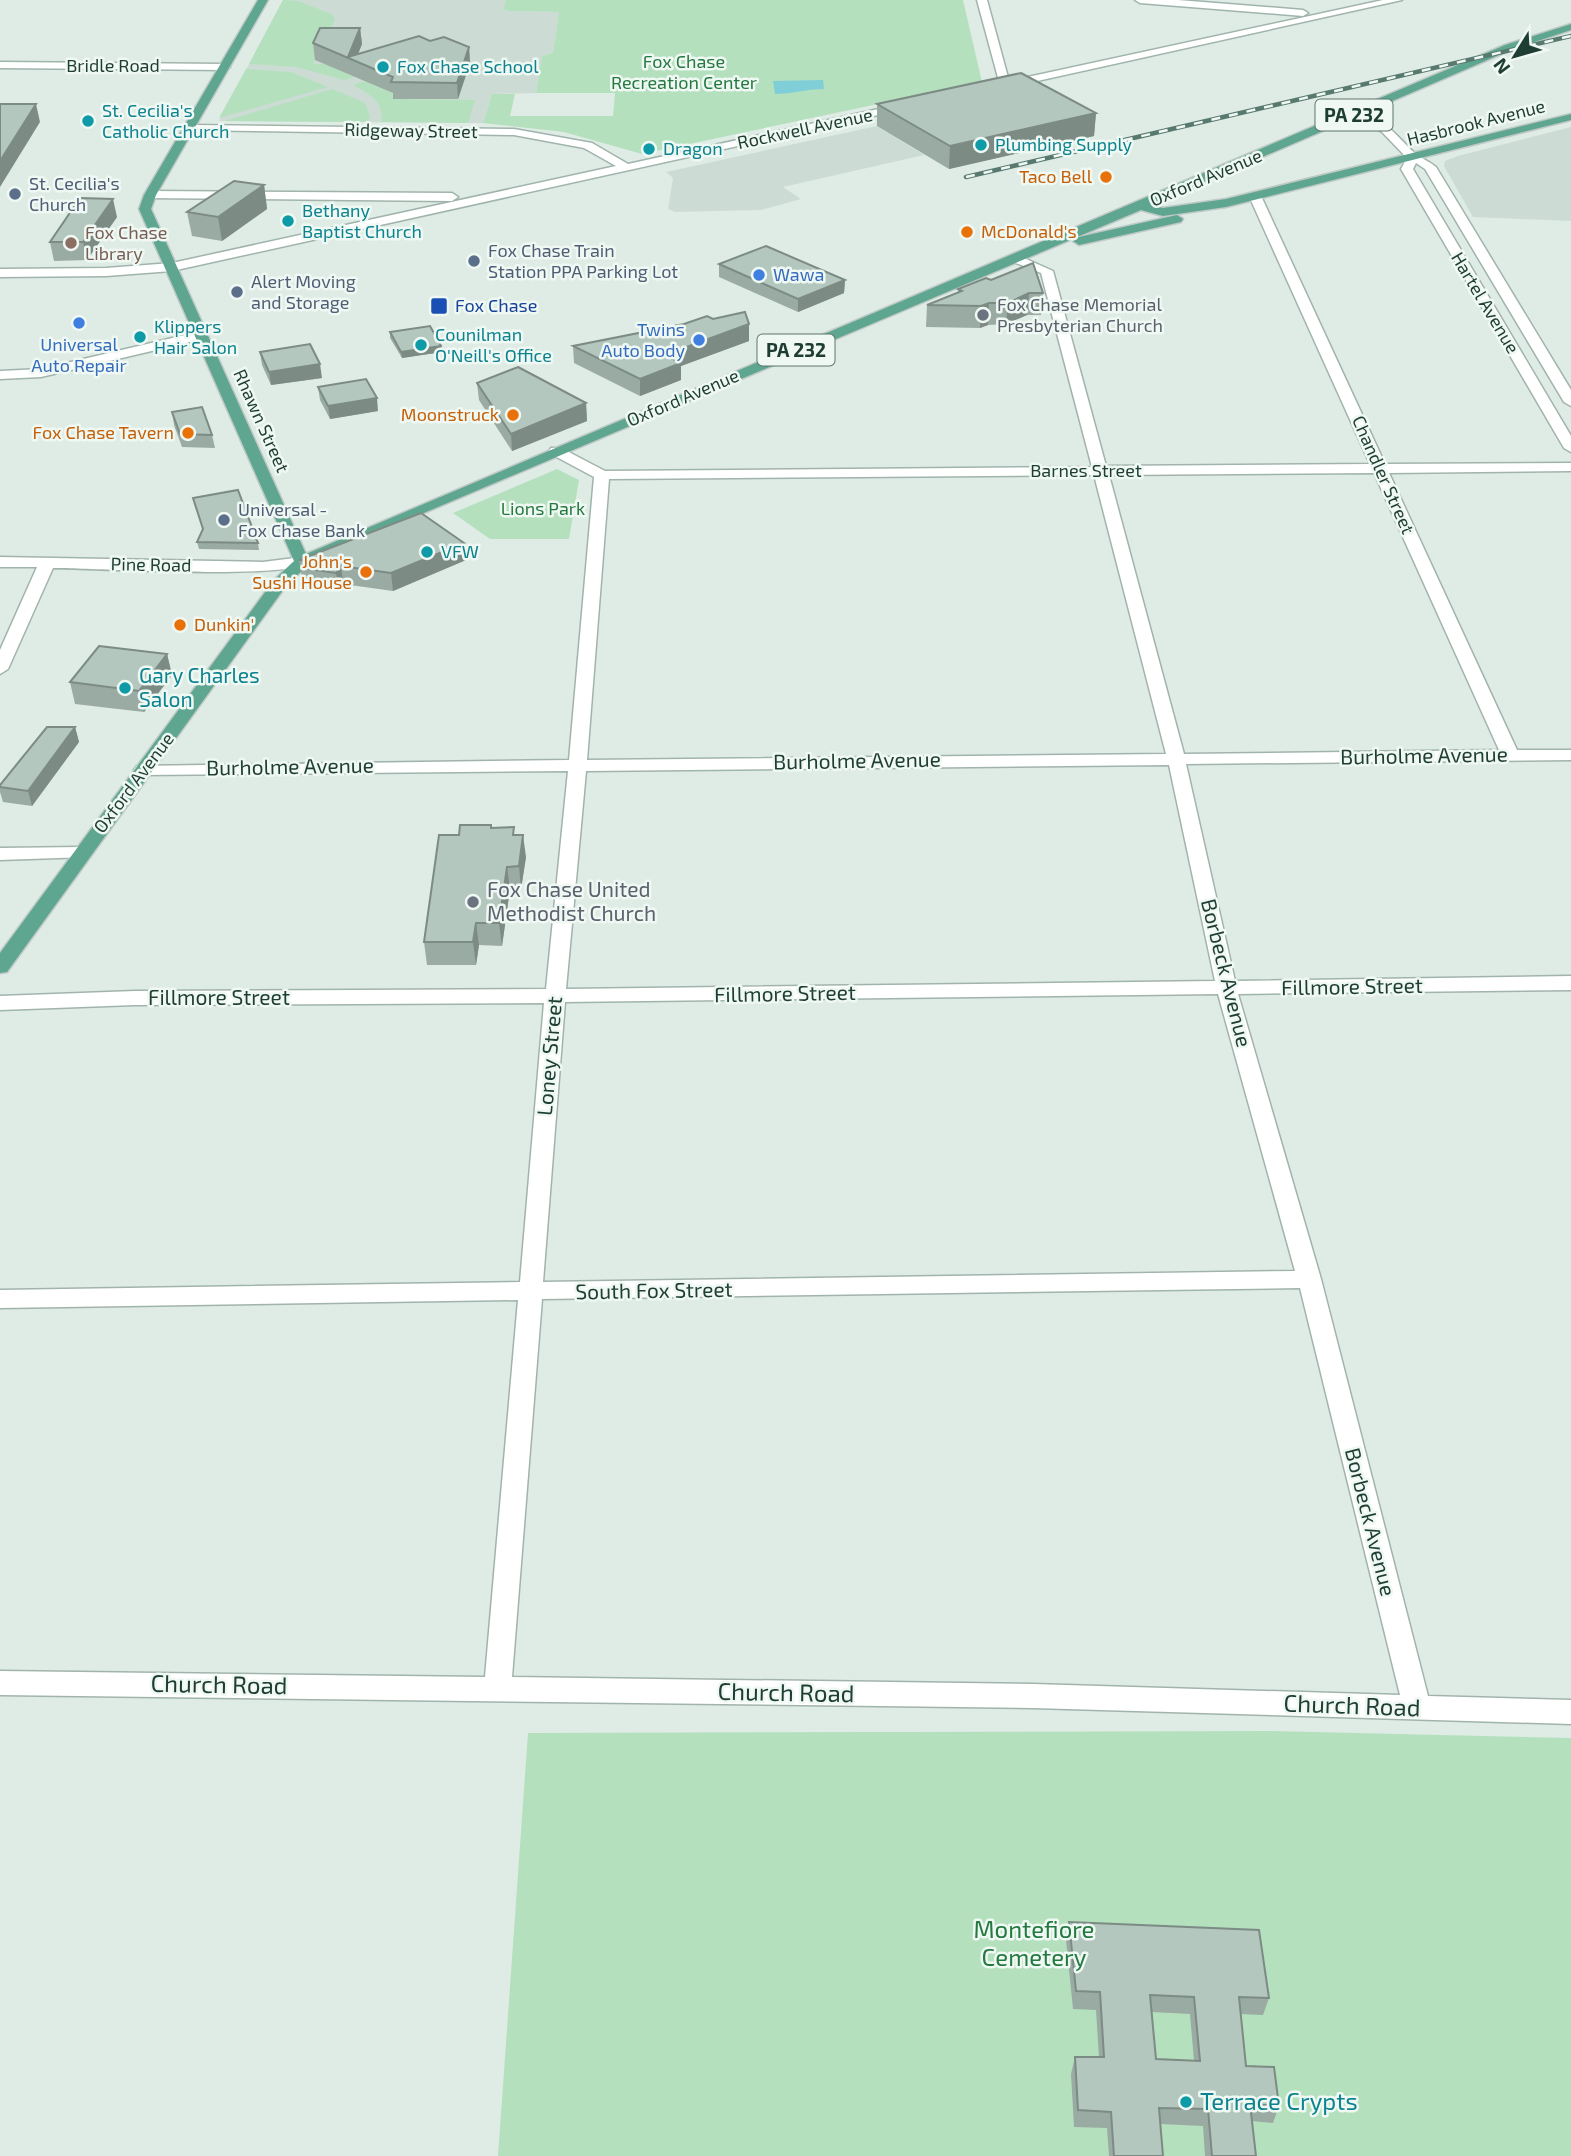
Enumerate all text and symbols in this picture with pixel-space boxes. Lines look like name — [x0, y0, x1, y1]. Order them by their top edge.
north arrow — [1480, 21, 1550, 91]
park label: Fox Chase Recreation Center — [611, 50, 757, 93]
street label: Bridle Road — [66, 54, 160, 76]
text: N — [1488, 54, 1514, 79]
place label: Fox Chase School — [397, 55, 539, 77]
marker: Fox Chase School — [375, 59, 391, 75]
street label: Hasbrook Avenue — [1404, 94, 1547, 150]
place label: St. Cecilia's Catholic Church — [102, 99, 230, 142]
road number: PA 232 — [1316, 99, 1392, 130]
street label: Rockwell Avenue — [735, 103, 874, 153]
marker: St. Cecilia's Catholic Church — [80, 113, 96, 129]
street label: Ridgeway Street — [344, 118, 478, 142]
place label: Plumbing Supply — [995, 133, 1132, 155]
place label: Dragon — [663, 137, 723, 159]
marker: Plumbing Supply — [973, 137, 989, 153]
marker: Dragon — [641, 141, 657, 157]
street label: Oxford Avenue — [1146, 144, 1265, 211]
place label: Taco Bell — [1019, 165, 1093, 187]
marker: Taco Bell — [1098, 169, 1114, 185]
place label: St. Cecilia's Church — [29, 172, 120, 215]
marker: St. Cecilia's Church — [7, 186, 23, 202]
place label: Bethany Baptist Church — [302, 199, 422, 242]
marker: Bethany Baptist Church — [280, 213, 296, 229]
place label: McDonald's — [981, 220, 1077, 242]
place label: Fox Chase Library — [85, 221, 167, 264]
marker: McDonald's — [959, 224, 975, 240]
marker: Fox Chase Library — [63, 235, 79, 251]
place label: Fox Chase Train Station PPA Parking Lot — [488, 239, 678, 282]
street label: Hartel Avenue — [1447, 248, 1525, 357]
marker: Fox Chase Train Station PPA Parking Lot — [466, 253, 482, 269]
place label: Wawa — [773, 263, 824, 285]
marker: Wawa — [751, 267, 767, 283]
place label: Alert Moving and Storage — [251, 270, 356, 313]
marker: Alert Moving and Storage — [229, 284, 245, 300]
place label: Fox Chase Memorial Presbyterian Church — [997, 293, 1163, 336]
place label: Fox Chase — [455, 294, 537, 316]
marker: Fox Chase — [429, 296, 449, 316]
marker: Fox Chase Memorial Presbyterian Church — [975, 307, 991, 323]
marker: Universal Auto Repair — [71, 315, 87, 331]
place label: Klippers Hair Salon — [154, 315, 237, 358]
place label: Twins Auto Body — [601, 318, 685, 361]
place label: Counilman O'Neill's Office — [435, 323, 552, 366]
marker: Klippers Hair Salon — [132, 329, 148, 345]
marker: Twins Auto Body — [691, 332, 707, 348]
place label: Universal Auto Repair — [31, 333, 127, 376]
road number: PA 232 — [758, 334, 834, 366]
marker: Counilman O'Neill's Office — [413, 337, 429, 353]
street label: Oxford Avenue — [623, 364, 742, 431]
street label: Rhawn Street — [229, 366, 295, 476]
place label: Moonstruck — [401, 403, 499, 425]
marker: Moonstruck — [505, 407, 521, 423]
street label: Chandler Street — [1348, 412, 1420, 537]
place label: Fox Chase Tavern — [33, 421, 174, 443]
marker: Fox Chase Tavern — [180, 425, 196, 441]
street label: Barnes Street — [1030, 459, 1142, 481]
park label: Lions Park — [501, 497, 585, 519]
place label: Universal - Fox Chase Bank — [238, 498, 365, 541]
marker: Universal - Fox Chase Bank — [216, 512, 232, 528]
place label: VFW — [441, 540, 479, 562]
marker: VFW — [419, 544, 435, 560]
place label: John's Sushi House — [252, 550, 352, 593]
street label: Pine Road — [110, 552, 192, 576]
marker: John's Sushi House — [358, 564, 374, 580]
place label: Dunkin' — [194, 613, 254, 635]
marker: Dunkin' — [172, 617, 188, 633]
place label: Gary Charles Salon — [139, 662, 260, 711]
marker: Gary Charles Salon — [117, 680, 133, 696]
street label: Oxford Avenue — [88, 728, 178, 837]
street label: Burholme Avenue — [1340, 741, 1508, 768]
street label: Burholme Avenue — [773, 746, 941, 773]
street label: Burholme Avenue — [206, 752, 374, 779]
place label: Fox Chase United Methodist Church — [487, 876, 656, 925]
marker: Fox Chase United Methodist Church — [465, 894, 481, 910]
street label: Borbeck Avenue — [1197, 896, 1258, 1049]
street label: Fillmore Street — [1281, 972, 1423, 999]
street label: Fillmore Street — [714, 979, 856, 1006]
street label: Fillmore Street — [148, 984, 290, 1009]
street label: Loney Street — [531, 995, 566, 1117]
street label: South Fox Street — [575, 1276, 733, 1303]
street label: Borbeck Avenue — [1341, 1445, 1402, 1598]
street label: Church Road — [150, 1668, 288, 1699]
street label: Church Road — [717, 1676, 855, 1707]
street label: Church Road — [1283, 1688, 1421, 1721]
park label: Montefiore Cemetery — [973, 1914, 1095, 1971]
place label: Terrace Crypts — [1200, 2086, 1358, 2115]
marker: Terrace Crypts — [1178, 2094, 1194, 2110]

